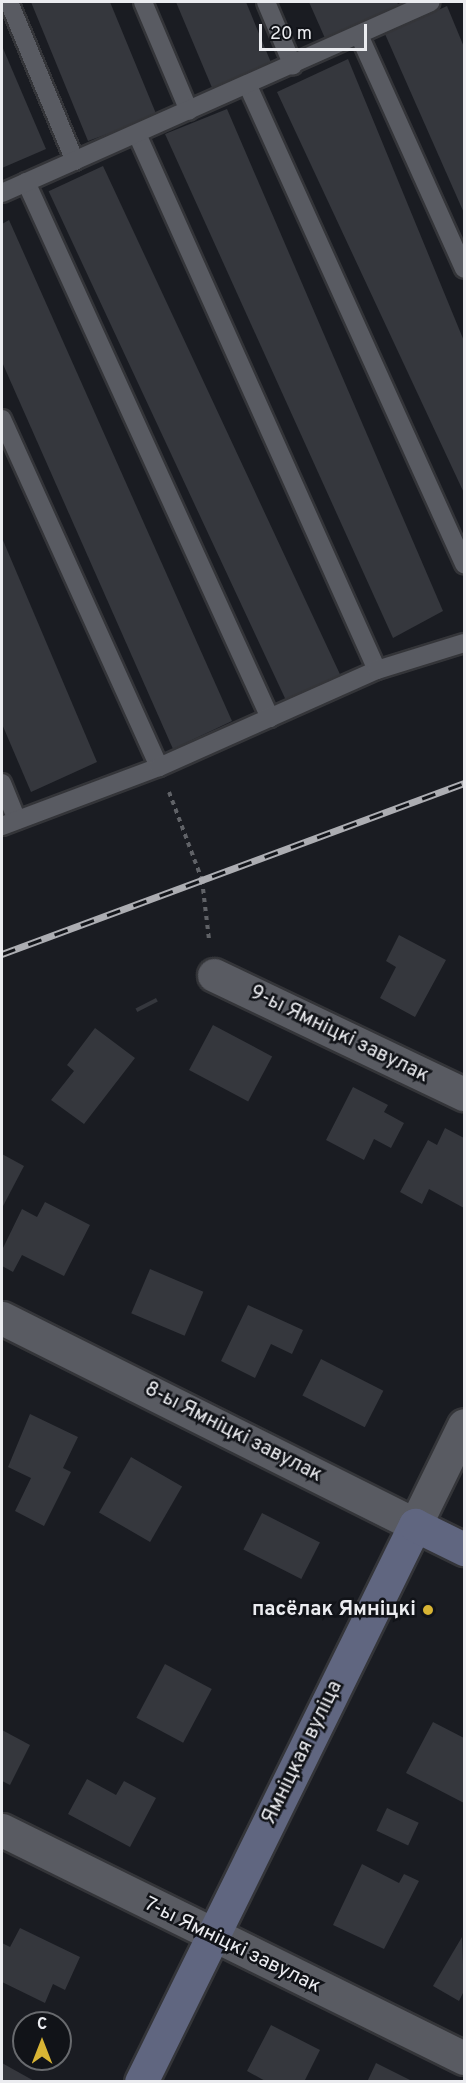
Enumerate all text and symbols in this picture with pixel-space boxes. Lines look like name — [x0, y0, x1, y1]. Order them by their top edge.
scale bar — [262, 12, 370, 50]
text: 20 m — [270, 23, 312, 46]
street label: 9-ы Ямніцкі завулак — [246, 981, 432, 1089]
street label: 8-ы Ямніцкі завулак — [140, 1378, 326, 1488]
place label: пасёлак Ямніцкі — [252, 1598, 416, 1622]
marker: пасёлак Ямніцкі — [421, 1603, 435, 1617]
street label: Ямніцкая вуліца — [258, 1677, 348, 1829]
street label: 7-ы Ямніцкі завулак — [140, 1893, 324, 1999]
north arrow — [12, 2011, 72, 2071]
text: С — [37, 2015, 47, 2035]

